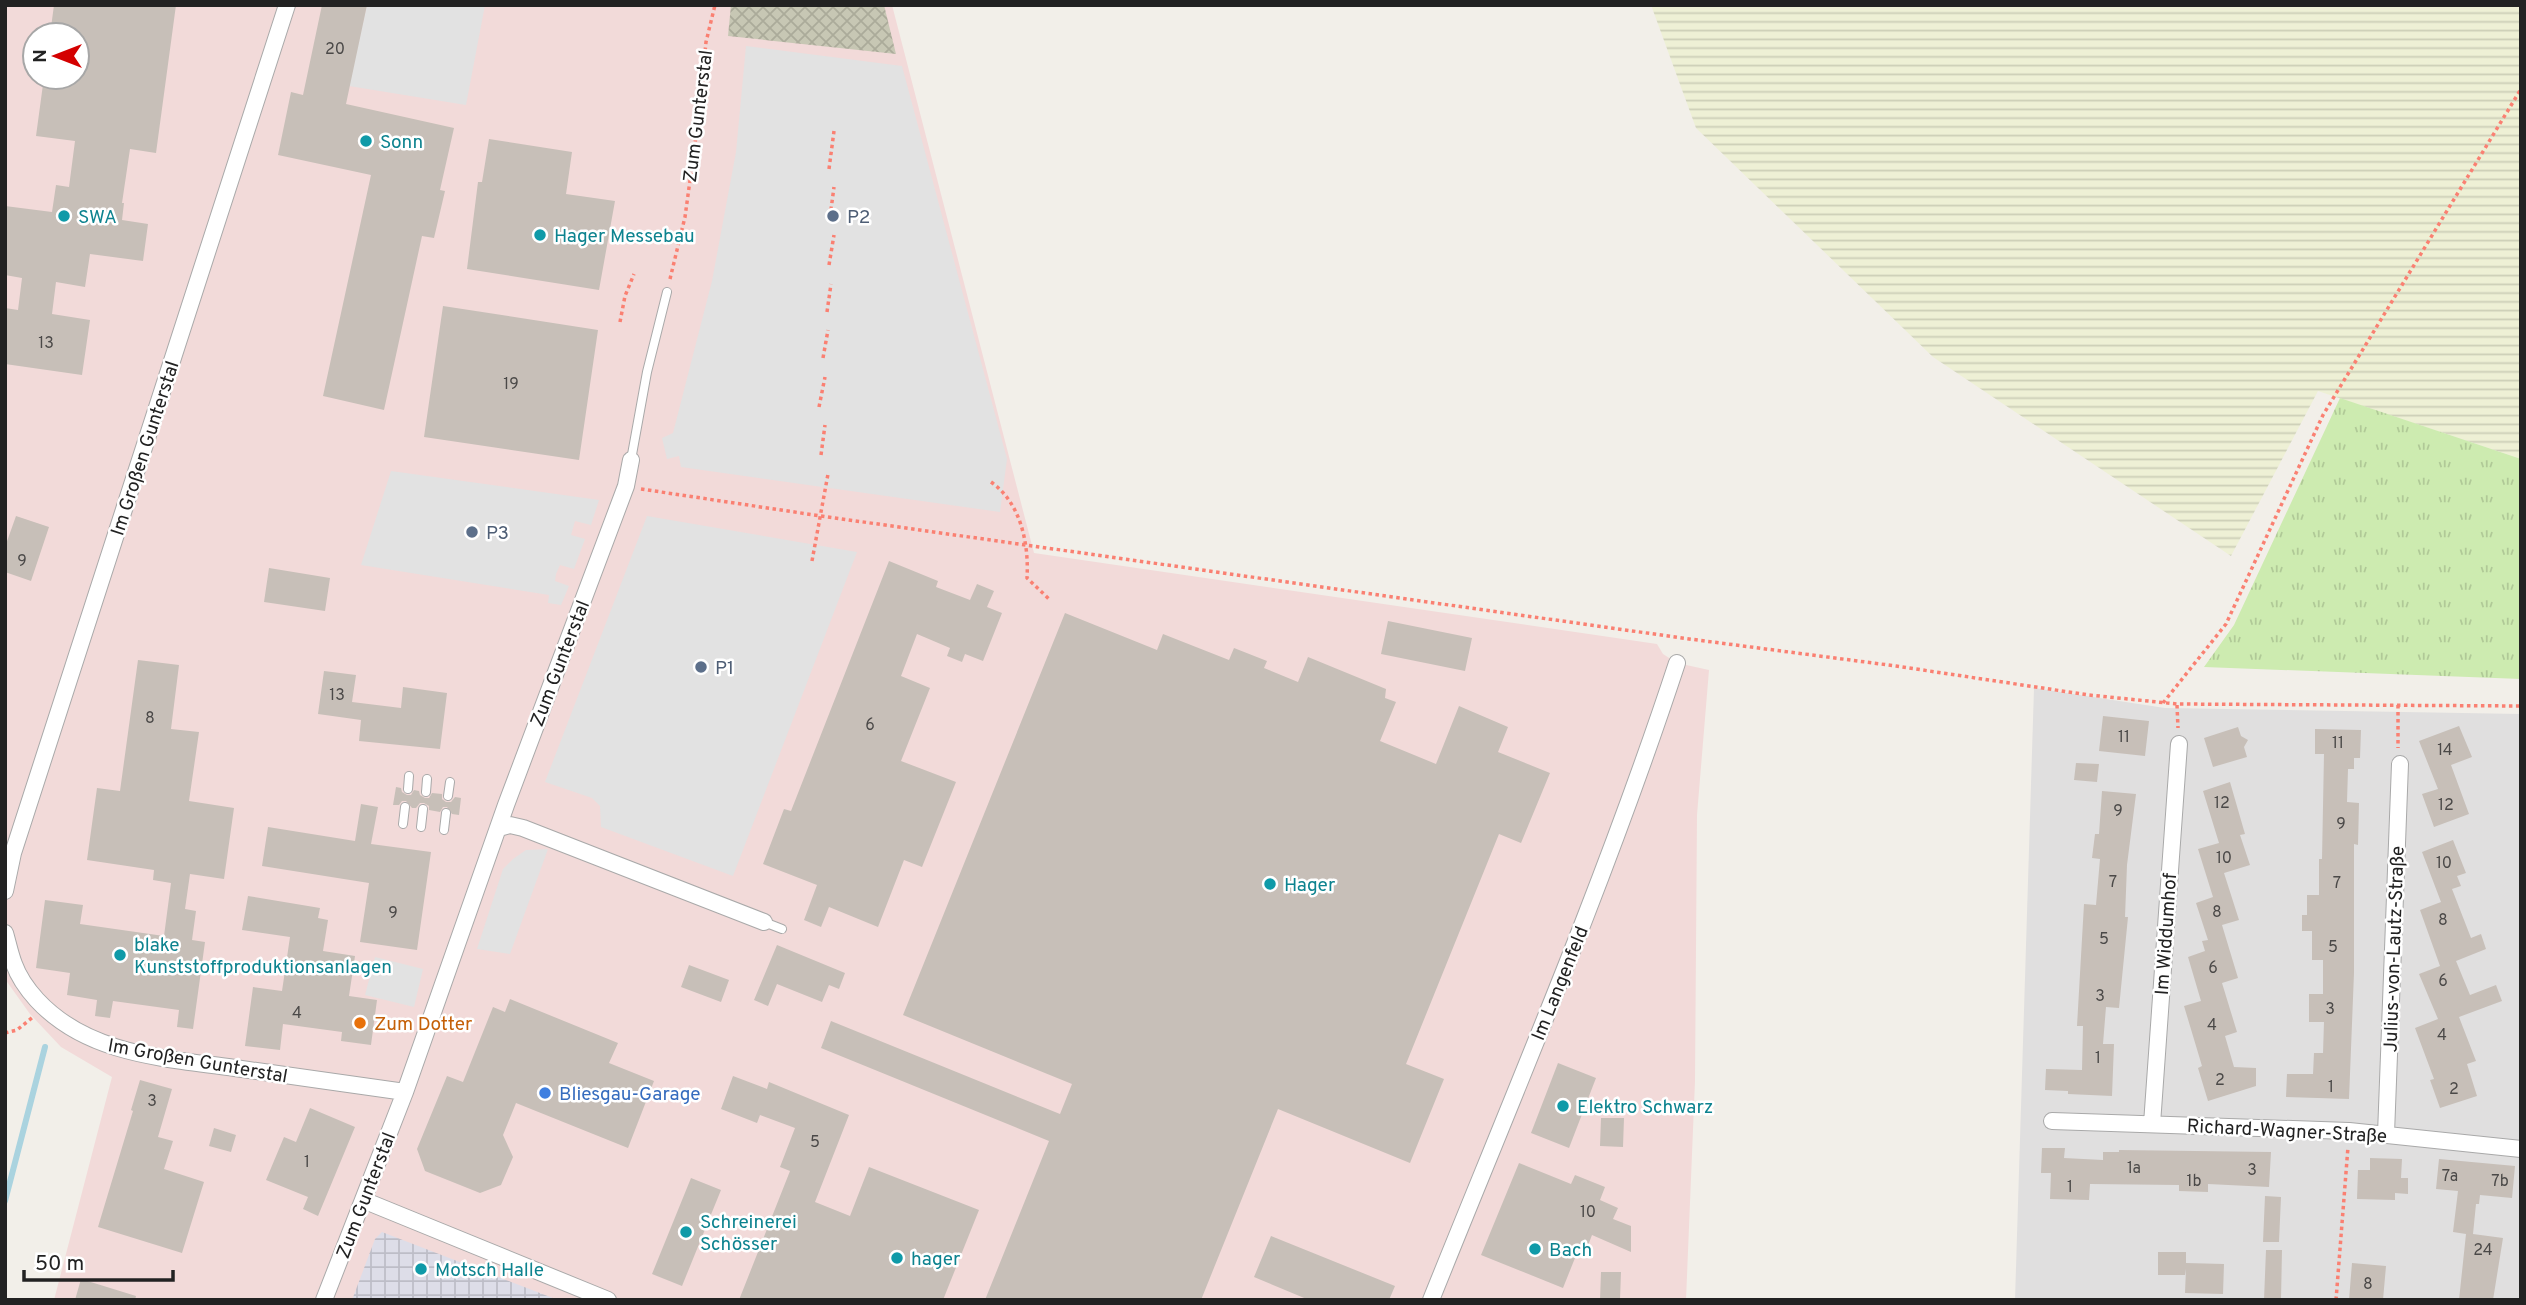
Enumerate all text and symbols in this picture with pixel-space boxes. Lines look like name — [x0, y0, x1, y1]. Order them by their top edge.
north arrow — [21, 21, 91, 91]
house number: 20 — [325, 40, 345, 60]
text: N — [29, 49, 53, 63]
street label: Zum Gunterstal — [679, 49, 719, 184]
place label: Sonn — [380, 131, 423, 155]
marker: Sonn — [358, 133, 374, 149]
place label: SWA — [78, 206, 117, 230]
place label: P2 — [847, 206, 870, 230]
marker: SWA — [56, 208, 72, 224]
marker: P2 — [825, 208, 841, 224]
place label: Hager Messebau — [554, 225, 695, 249]
marker: Hager Messebau — [532, 227, 548, 243]
house number: 13 — [38, 334, 54, 354]
street label: Im Großen Gunterstal — [106, 358, 185, 539]
house number: 19 — [503, 375, 519, 395]
place label: P3 — [486, 522, 509, 546]
marker: P3 — [464, 524, 480, 540]
house number: 9 — [17, 552, 27, 572]
street label: Zum Gunterstal — [526, 597, 596, 730]
place label: P1 — [715, 657, 734, 681]
marker: P1 — [693, 659, 709, 675]
house number: 13 — [329, 686, 345, 706]
house number: 8 — [145, 709, 155, 729]
house number: 6 — [865, 716, 875, 736]
house number: 11 — [2118, 728, 2130, 748]
house number: 11 — [2332, 734, 2344, 754]
house number: 14 — [2437, 741, 2453, 761]
house number: 12 — [2214, 794, 2230, 814]
house number: 12 — [2438, 796, 2454, 816]
house number: 9 — [2113, 802, 2123, 822]
house number: 9 — [2336, 815, 2346, 835]
street label: Julius-von-Lautz-Straße — [2379, 845, 2411, 1053]
house number: 10 — [2216, 849, 2232, 869]
house number: 10 — [2436, 854, 2452, 874]
street label: Im Widdumhof — [2151, 872, 2183, 996]
house number: 7 — [2109, 873, 2117, 893]
place label: Hager — [1284, 874, 1336, 898]
house number: 7 — [2333, 874, 2341, 894]
marker: Hager — [1262, 876, 1278, 892]
house number: 8 — [2212, 903, 2222, 923]
house number: 9 — [388, 904, 398, 924]
house number: 8 — [2438, 911, 2448, 931]
street label: Im Langenfeld — [1527, 923, 1595, 1044]
house number: 5 — [2099, 930, 2109, 950]
place label: blake Kunststoffproduktionsanlagen — [134, 934, 392, 980]
house number: 5 — [2328, 938, 2338, 958]
marker: blake Kunststoffproduktionsanlagen — [112, 947, 128, 963]
house number: 6 — [2208, 959, 2218, 979]
house number: 6 — [2438, 972, 2448, 992]
house number: 3 — [2095, 987, 2105, 1007]
house number: 3 — [2325, 1000, 2335, 1020]
house number: 4 — [292, 1004, 302, 1024]
place label: Zum Dotter — [374, 1013, 473, 1037]
marker: Zum Dotter — [352, 1015, 368, 1031]
house number: 4 — [2207, 1016, 2217, 1036]
house number: 4 — [2437, 1026, 2447, 1046]
street label: Im Großen Gunterstal — [106, 1034, 289, 1090]
house number: 1 — [2095, 1049, 2101, 1069]
house number: 2 — [2215, 1071, 2225, 1091]
house number: 1 — [2328, 1078, 2334, 1098]
house number: 2 — [2449, 1080, 2459, 1100]
place label: Bliesgau-Garage — [559, 1083, 701, 1107]
marker: Bliesgau-Garage — [537, 1085, 553, 1101]
house number: 3 — [147, 1092, 157, 1112]
place label: Elektro Schwarz — [1577, 1096, 1713, 1120]
marker: Elektro Schwarz — [1555, 1098, 1571, 1114]
street label: Richard-Wagner-Straße — [2186, 1115, 2388, 1149]
street label: Zum Gunterstal — [332, 1129, 402, 1262]
house number: 5 — [810, 1133, 820, 1153]
house number: 1 — [304, 1153, 310, 1173]
house number: 1a — [2127, 1159, 2141, 1179]
house number: 3 — [2247, 1161, 2257, 1181]
house number: 7a — [2442, 1167, 2458, 1187]
house number: 1b — [2187, 1172, 2201, 1192]
house number: 7b — [2491, 1172, 2509, 1192]
house number: 1 — [2067, 1178, 2073, 1198]
house number: 10 — [1580, 1203, 1596, 1223]
place label: Schreinerei Schösser — [700, 1211, 797, 1257]
marker: Schreinerei Schösser — [678, 1224, 694, 1240]
scale bar — [24, 1238, 173, 1282]
place label: Bach — [1549, 1239, 1592, 1263]
marker: Bach — [1527, 1241, 1543, 1257]
house number: 24 — [2473, 1241, 2493, 1261]
place label: hager — [911, 1248, 961, 1272]
marker: hager — [889, 1250, 905, 1266]
text: 50 m — [35, 1251, 84, 1278]
place label: Motsch Halle — [435, 1259, 544, 1283]
marker: Motsch Halle — [413, 1261, 429, 1277]
house number: 8 — [2363, 1275, 2373, 1295]

